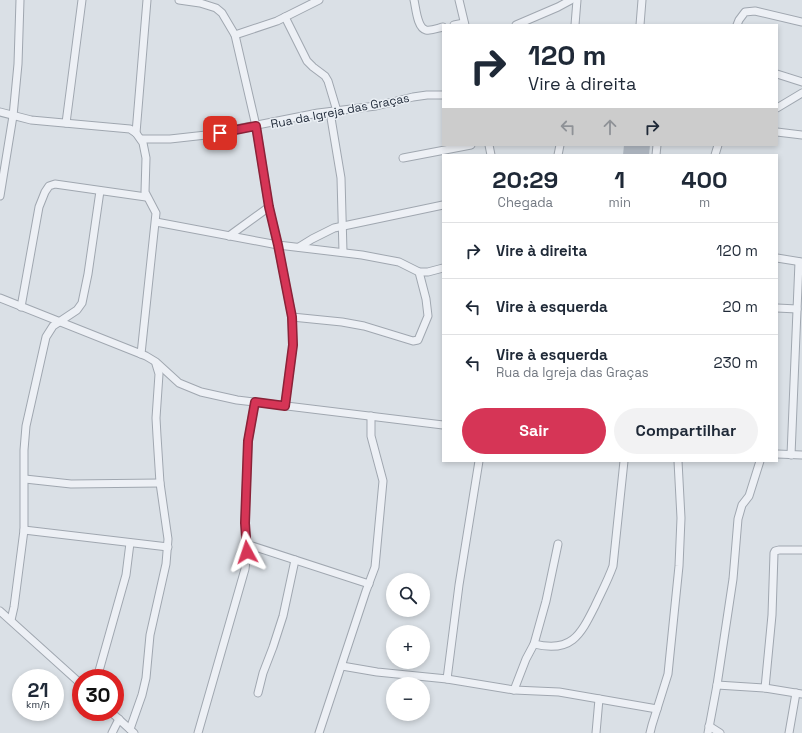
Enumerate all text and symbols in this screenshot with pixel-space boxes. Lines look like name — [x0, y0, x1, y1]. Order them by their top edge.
text: 120 m — [528, 37, 606, 73]
icon: right — [462, 40, 514, 92]
text: Vire à direita — [528, 72, 636, 95]
street label: Rua da Igreja das Graças — [269, 90, 411, 132]
pin — [203, 116, 237, 150]
icon: left — [557, 116, 579, 138]
icon: ahead — [599, 116, 621, 138]
icon: right — [641, 116, 663, 138]
icon: arrive — [209, 122, 231, 144]
text: 20:29 — [492, 164, 558, 195]
text: 1 — [614, 164, 625, 195]
text: 400 — [681, 164, 728, 195]
text: Chegada — [498, 194, 553, 211]
text: min — [609, 194, 631, 211]
text: m — [699, 194, 710, 211]
icon: right — [462, 240, 484, 262]
text: Vire à direita — [496, 241, 587, 260]
text: 120 m — [716, 241, 758, 260]
icon: left — [462, 296, 484, 318]
text: Vire à esquerda — [496, 297, 608, 316]
text: 20 m — [723, 297, 758, 316]
text: Vire à esquerda — [496, 345, 608, 364]
icon: left — [462, 352, 484, 374]
text: 230 m — [714, 353, 758, 372]
text: Rua da Igreja das Graças — [496, 364, 649, 381]
button: Sair — [462, 408, 606, 454]
button: Compartilhar — [614, 408, 758, 454]
position arrow — [226, 531, 268, 573]
map controls — [386, 573, 430, 721]
button: search — [386, 573, 430, 617]
button: + — [386, 625, 430, 669]
speed limit sign: 30 — [72, 669, 124, 721]
text: 21 — [28, 677, 48, 703]
button: − — [386, 677, 430, 721]
text: km/h — [26, 698, 50, 711]

